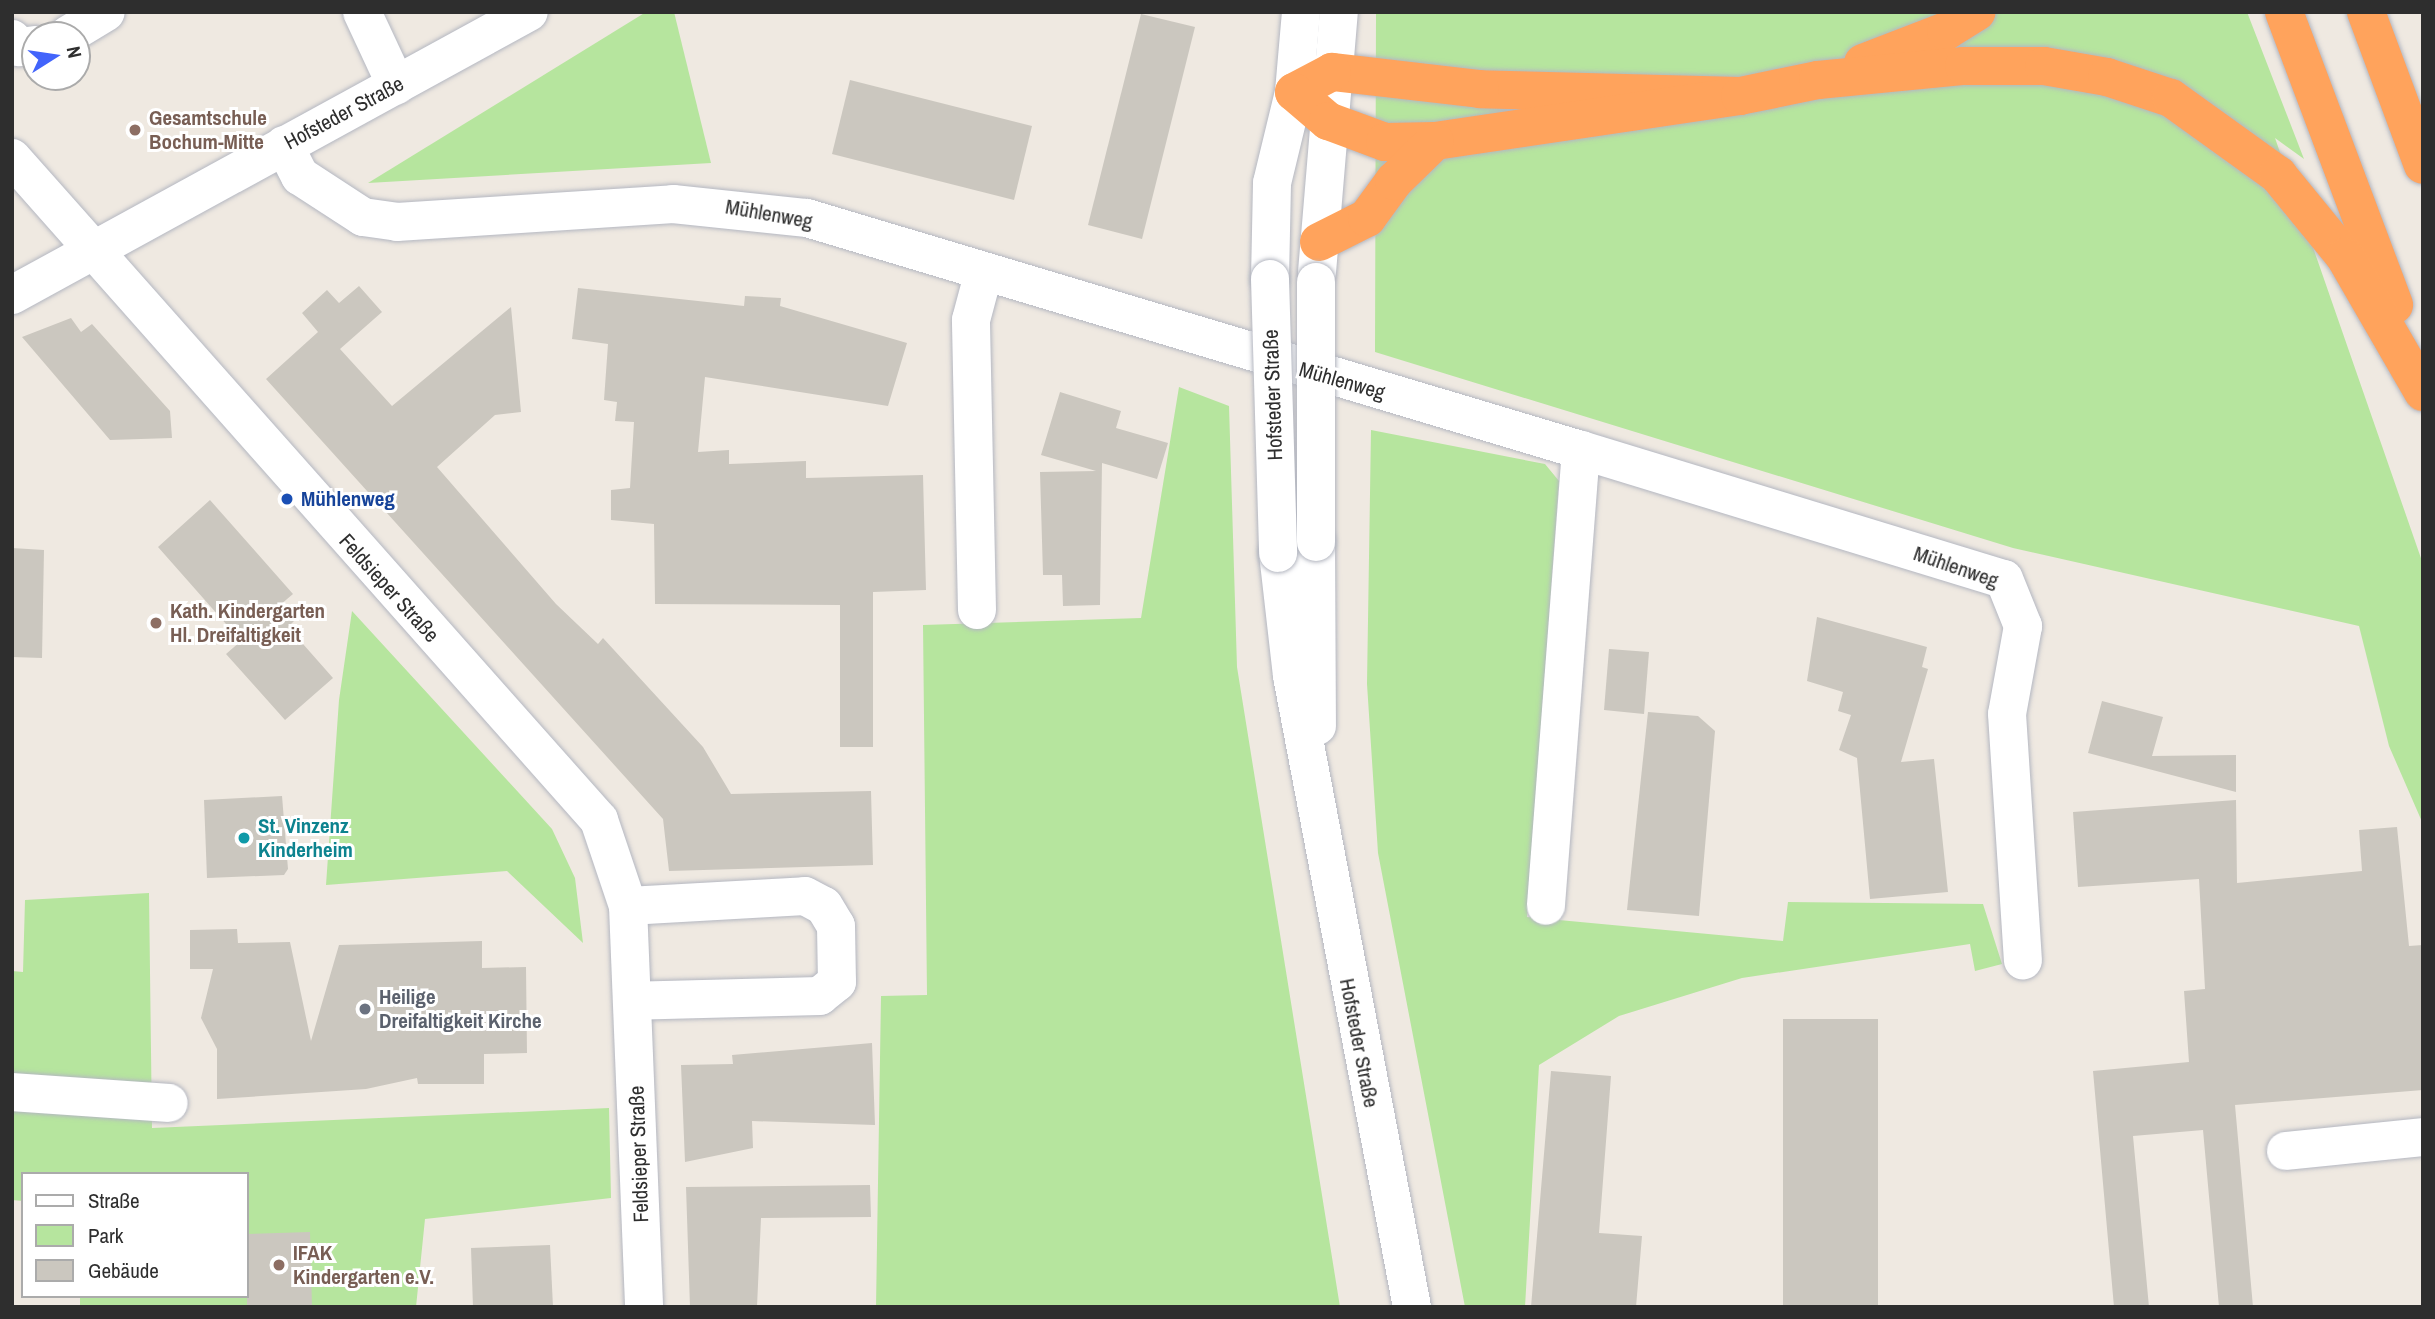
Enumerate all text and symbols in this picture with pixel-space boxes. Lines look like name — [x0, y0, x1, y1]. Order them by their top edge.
north arrow — [21, 21, 91, 91]
text: N — [61, 44, 88, 60]
street label: Hofsteder Straße — [280, 71, 408, 155]
place label: Gesamtschule Bochum-Mitte — [149, 105, 267, 155]
marker: Gesamtschule Bochum-Mitte — [127, 122, 143, 138]
street label: Mühlenweg — [723, 194, 815, 234]
street label: Hofsteder Straße — [1258, 329, 1288, 461]
street label: Mühlenweg — [1296, 357, 1388, 405]
place label: Mühlenweg — [301, 486, 395, 512]
marker: Mühlenweg — [279, 491, 295, 507]
street label: Feldsieper Straße — [334, 529, 444, 647]
street label: Mühlenweg — [1910, 541, 2002, 593]
place label: Kath. Kindergarten Hl. Dreifaltigkeit — [170, 598, 325, 648]
marker: Kath. Kindergarten Hl. Dreifaltigkeit — [148, 615, 164, 631]
place label: St. Vinzenz Kinderheim — [258, 813, 353, 863]
marker: St. Vinzenz Kinderheim — [236, 830, 252, 846]
street label: Hofsteder Straße — [1334, 976, 1384, 1110]
place label: Heilige Dreifaltigkeit Kirche — [379, 984, 542, 1034]
marker: Heilige Dreifaltigkeit Kirche — [357, 1001, 373, 1017]
street label: Feldsieper Straße — [624, 1085, 654, 1223]
legend — [21, 1172, 248, 1298]
text: Straße — [88, 1186, 140, 1215]
text: Park — [88, 1221, 123, 1250]
place label: IFAK Kindergarten e.V. — [293, 1240, 434, 1290]
text: Gebäude — [88, 1256, 159, 1285]
marker: IFAK Kindergarten e.V. — [271, 1257, 287, 1273]

